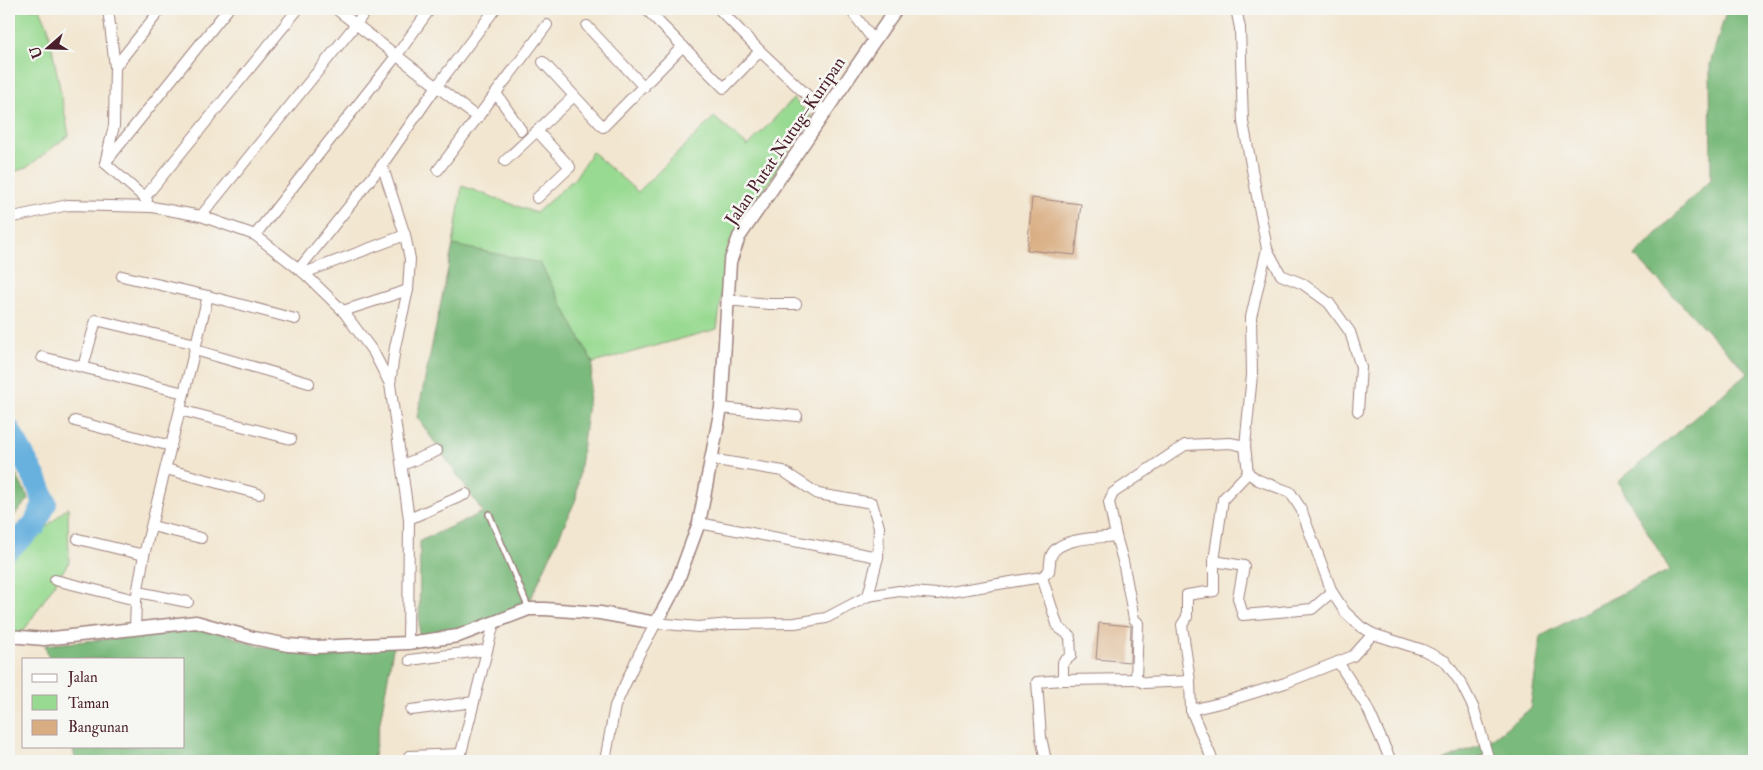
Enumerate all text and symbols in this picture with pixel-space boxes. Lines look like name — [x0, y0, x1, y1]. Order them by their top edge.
north arrow — [22, 22, 72, 72]
text: U — [26, 44, 46, 61]
street label: Jalan Putat Nutug–Kuripan — [720, 52, 851, 231]
legend — [22, 658, 185, 748]
text: Jalan — [67, 668, 98, 688]
text: Taman — [68, 694, 109, 713]
text: Bangunan — [68, 718, 129, 737]

